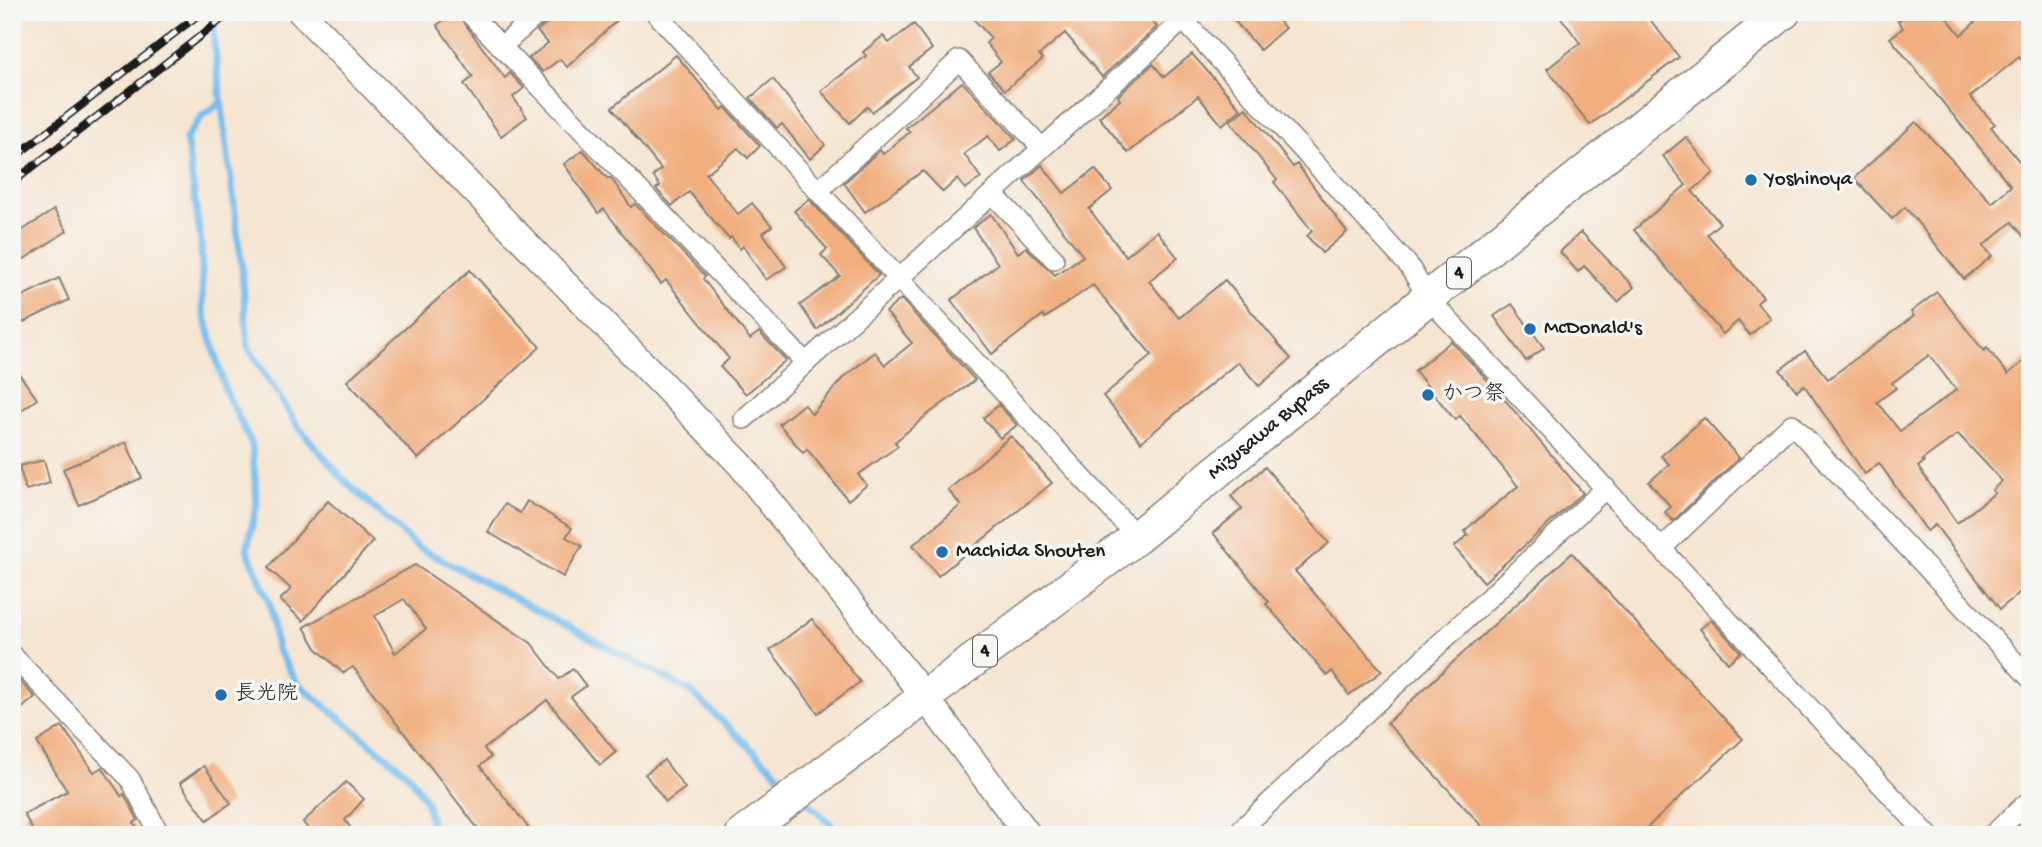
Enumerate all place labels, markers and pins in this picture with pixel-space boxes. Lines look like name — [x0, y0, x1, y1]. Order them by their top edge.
place label: Yoshinoya — [1763, 168, 1853, 193]
marker: Yoshinoya — [1743, 172, 1759, 188]
place label: McDonald's — [1544, 317, 1643, 342]
marker: McDonald's — [1522, 321, 1538, 337]
place label: かつ祭 — [1442, 381, 1505, 408]
marker: かつ祭 — [1420, 387, 1436, 403]
place label: Machida Shouten — [956, 540, 1105, 565]
marker: Machida Shouten — [934, 544, 950, 560]
place label: 長光院 — [235, 682, 298, 708]
marker: 長光院 — [213, 687, 229, 703]

